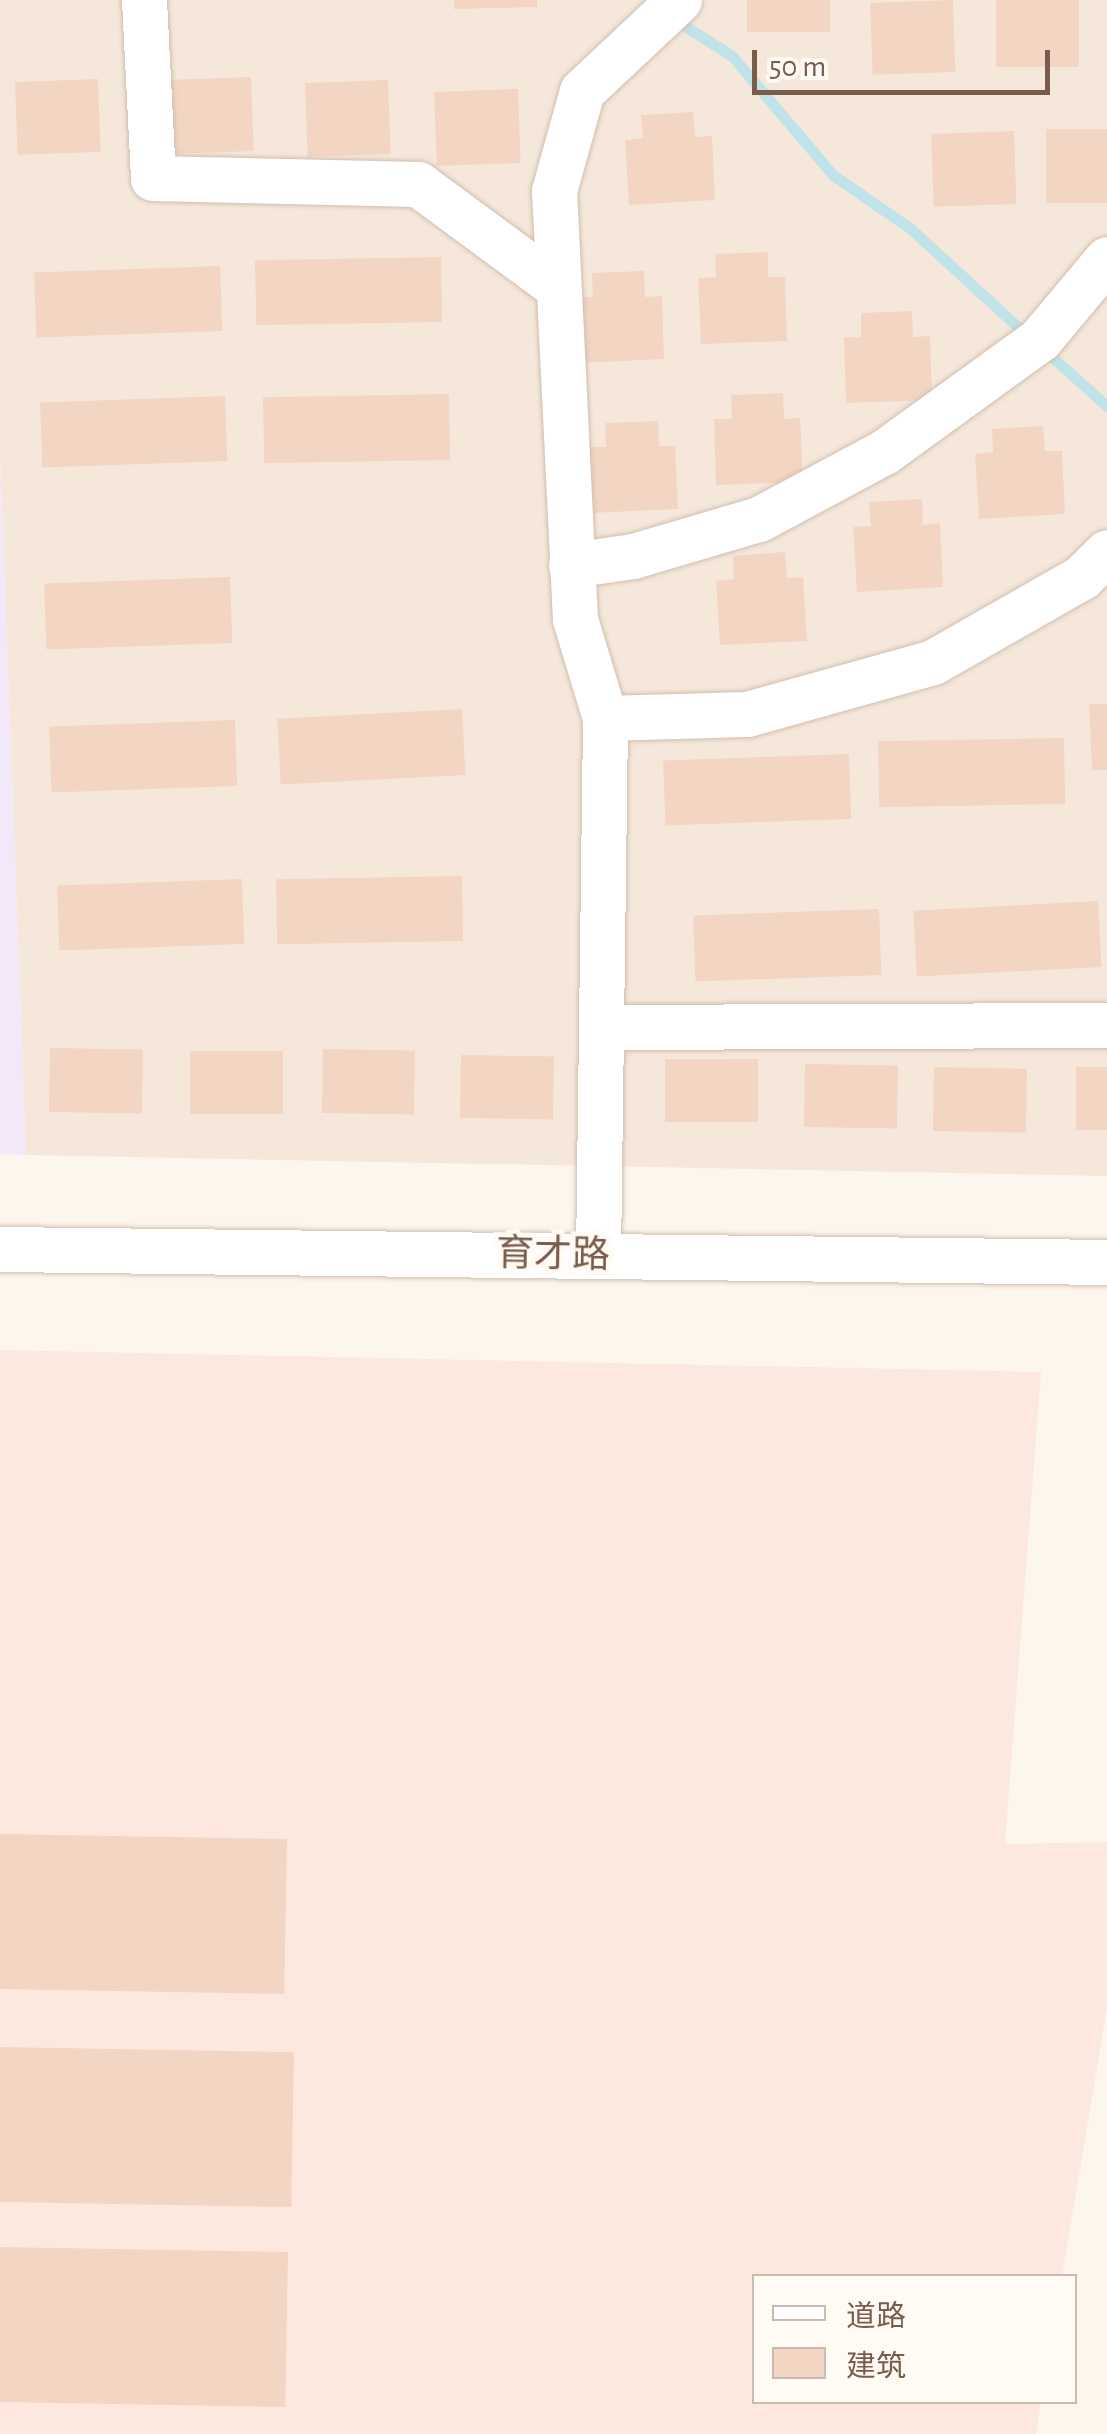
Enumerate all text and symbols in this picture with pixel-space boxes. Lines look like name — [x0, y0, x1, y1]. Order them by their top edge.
scale bar — [757, 30, 1054, 92]
text: 50 m — [769, 52, 826, 82]
street label: 育才路 — [496, 1232, 610, 1280]
legend — [752, 2274, 1077, 2404]
text: 道路 — [846, 2302, 906, 2332]
text: 建筑 — [846, 2352, 906, 2382]

